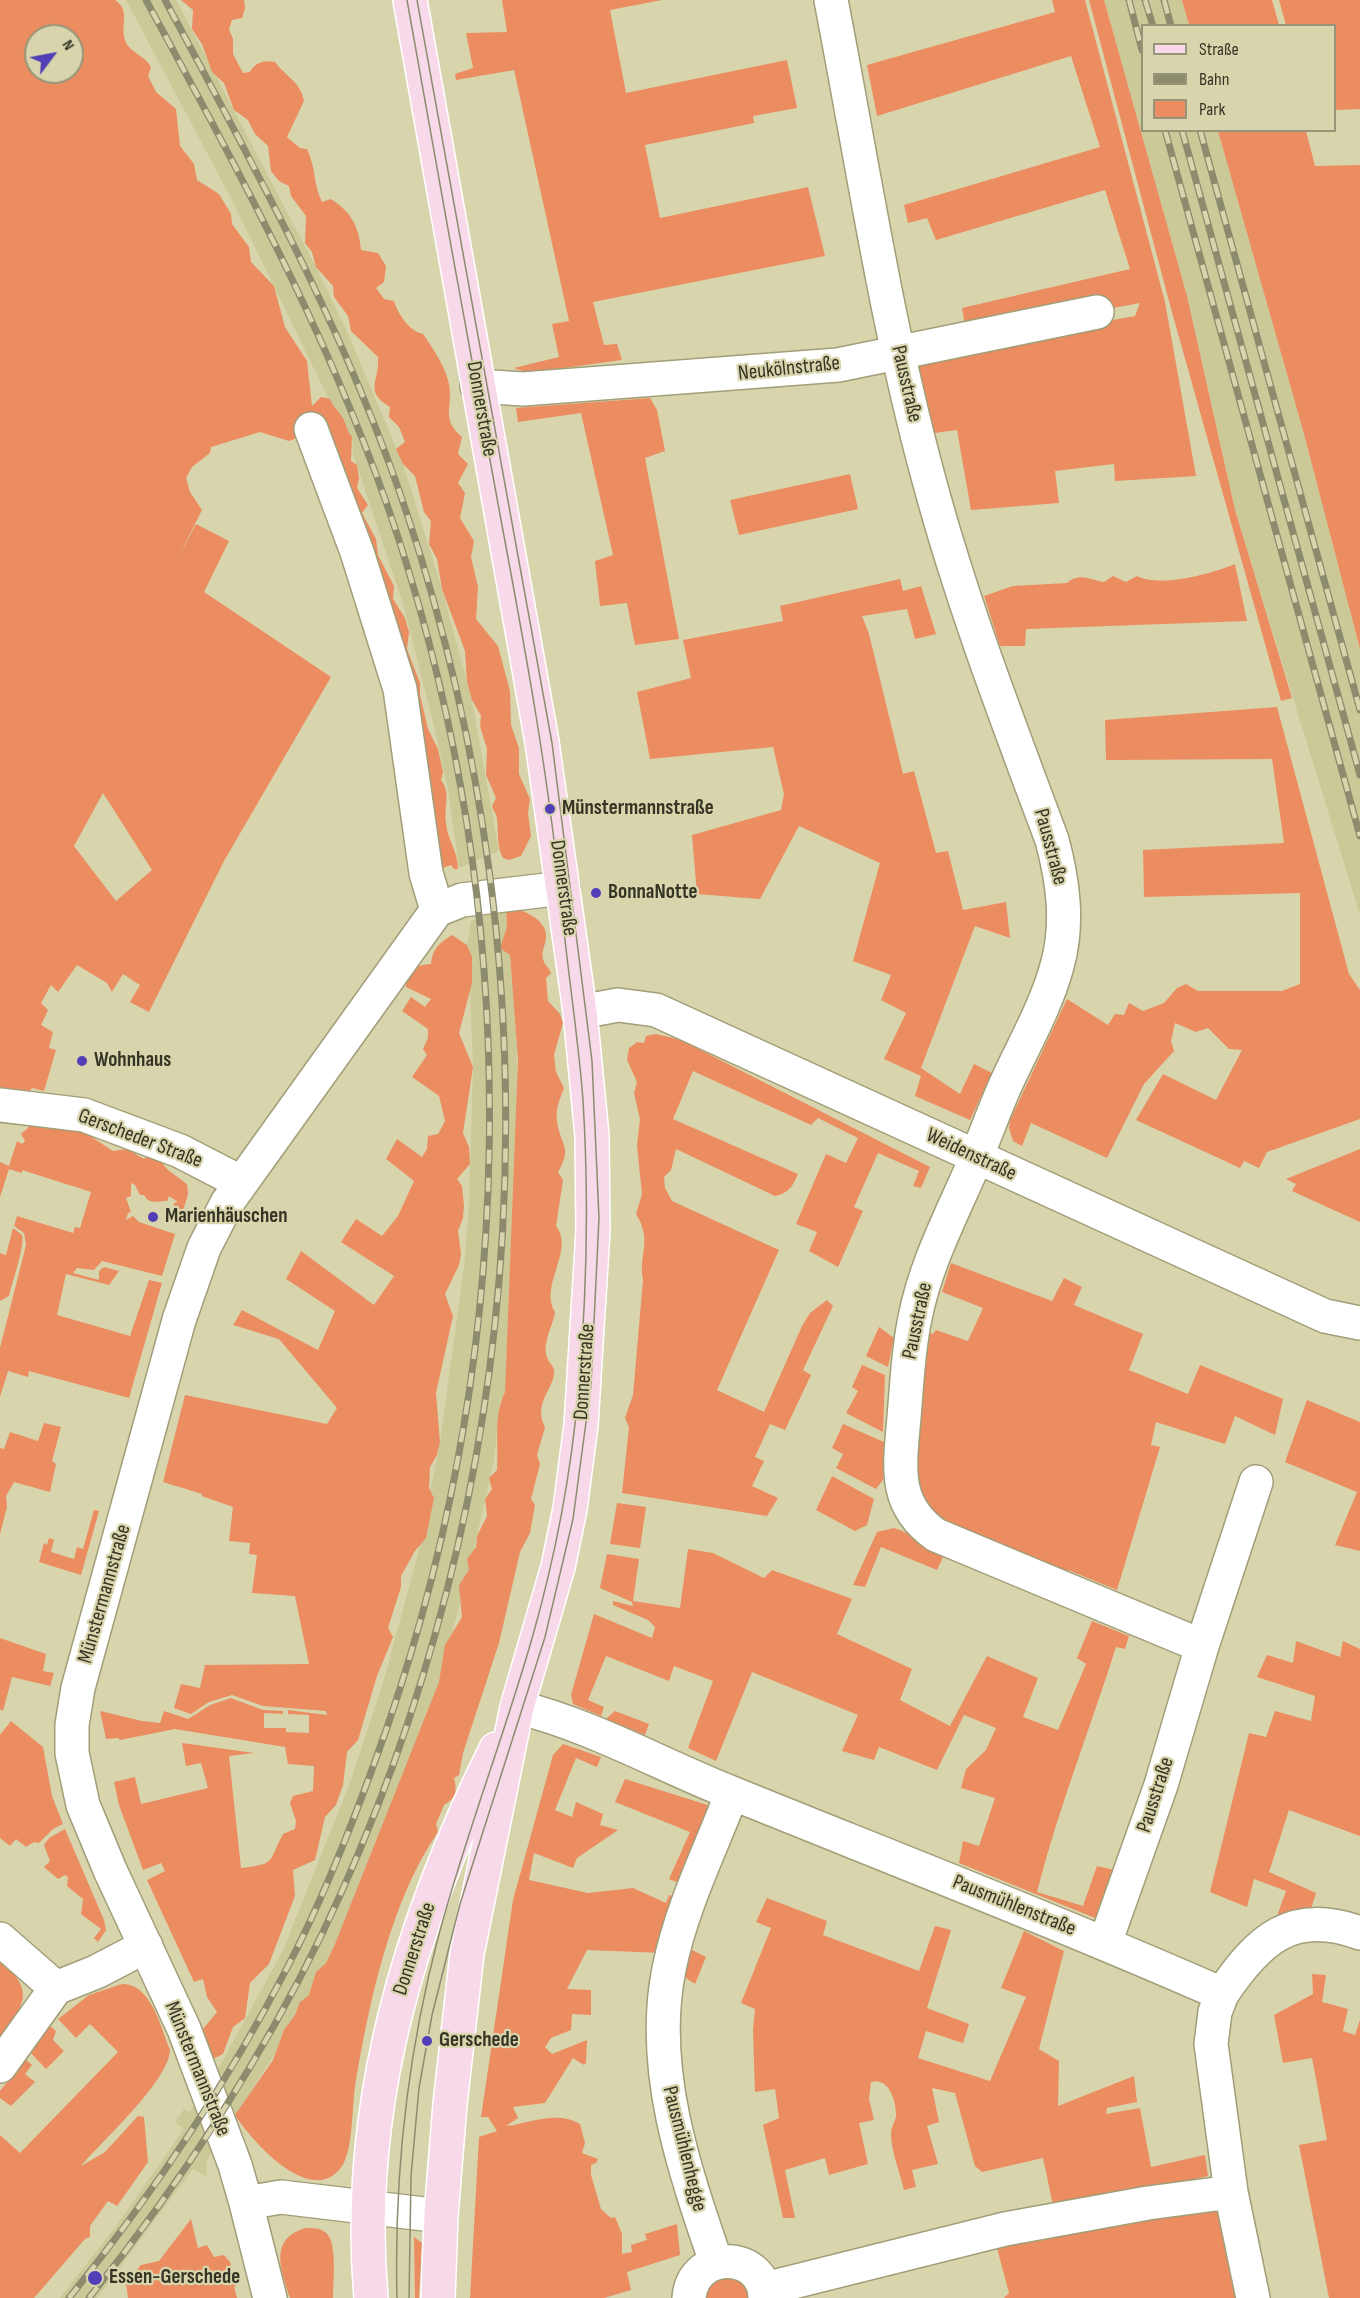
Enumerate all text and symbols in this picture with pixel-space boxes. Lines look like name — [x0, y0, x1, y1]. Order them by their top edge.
north arrow — [24, 24, 84, 84]
legend — [1141, 24, 1336, 132]
text: N — [58, 37, 78, 54]
text: Straße — [1199, 39, 1239, 60]
text: Bahn — [1199, 69, 1229, 90]
text: Park — [1199, 99, 1225, 120]
street label: Pausstraße — [885, 343, 927, 425]
street label: Neukölnstraße — [737, 351, 841, 387]
street label: Donnerstraße — [460, 359, 502, 459]
place label: Münstermannstraße — [562, 796, 714, 822]
marker: Münstermannstraße — [543, 802, 557, 816]
street label: Pausstraße — [1028, 806, 1072, 888]
street label: Donnerstraße — [544, 839, 582, 937]
place label: BonnaNotte — [608, 880, 698, 906]
marker: BonnaNotte — [589, 886, 603, 900]
place label: Wohnhaus — [94, 1048, 171, 1074]
marker: Wohnhaus — [75, 1054, 89, 1068]
street label: Gerscheder Straße — [74, 1104, 206, 1174]
street label: Weidenstraße — [922, 1123, 1020, 1187]
place label: Marienhäuschen — [165, 1204, 288, 1230]
marker: Marienhäuschen — [146, 1210, 160, 1224]
street label: Pausstraße — [898, 1280, 938, 1362]
street label: Donnerstraße — [569, 1323, 601, 1421]
street label: Münstermannstraße — [73, 1522, 137, 1666]
street label: Pausstraße — [1132, 1754, 1180, 1836]
street label: Pausmühlenstraße — [949, 1870, 1079, 1942]
street label: Donnerstraße — [388, 1899, 442, 1999]
street label: Münstermannstraße — [159, 1998, 235, 2140]
place label: Gerschede — [439, 2028, 519, 2054]
marker: Gerschede — [420, 2034, 434, 2048]
street label: Pausmühlenhegge — [656, 2084, 712, 2214]
place label: Essen-Gerschede — [109, 2265, 240, 2291]
marker: Essen-Gerschede — [86, 2269, 104, 2287]

